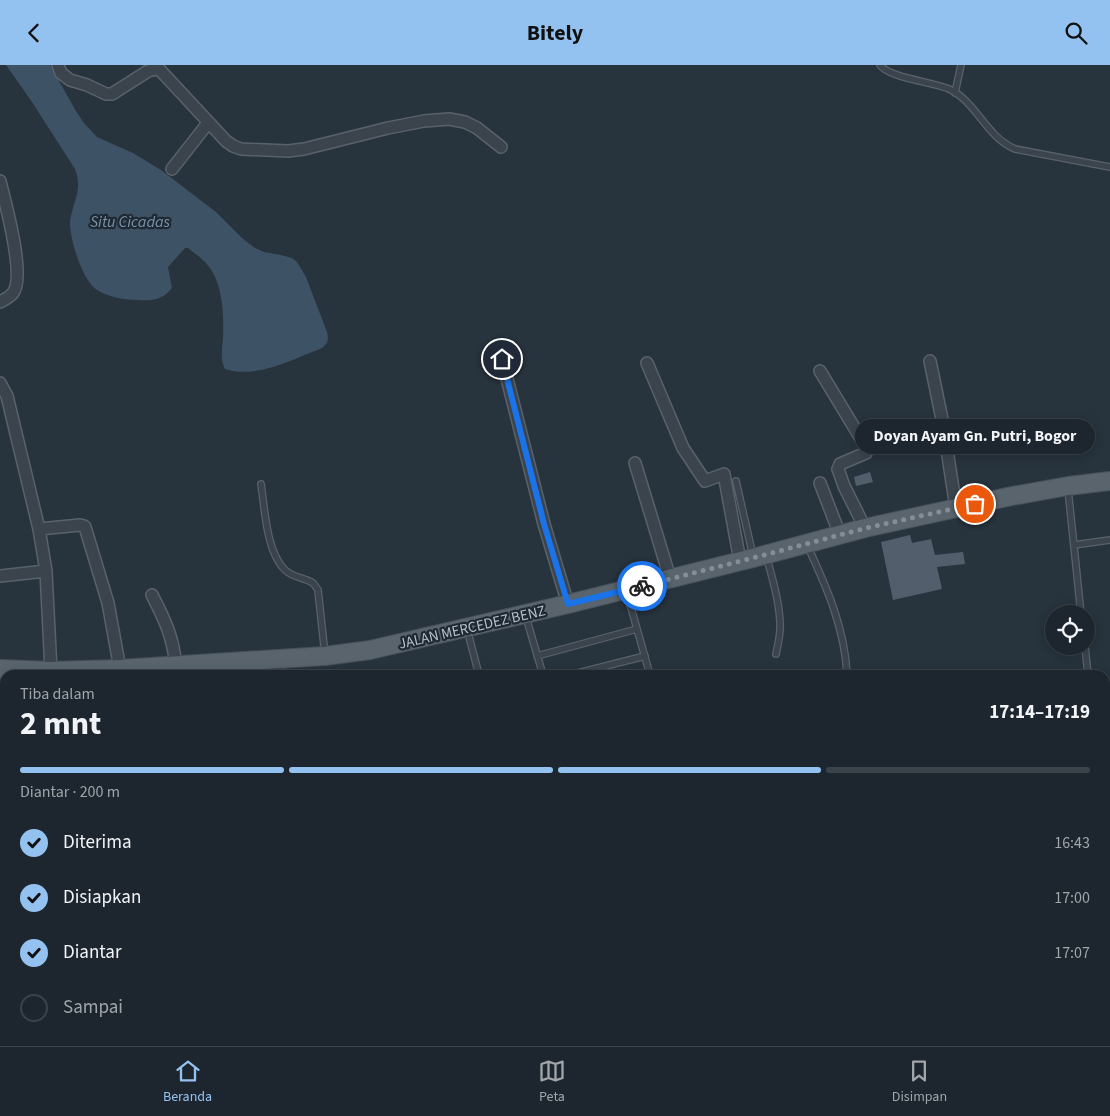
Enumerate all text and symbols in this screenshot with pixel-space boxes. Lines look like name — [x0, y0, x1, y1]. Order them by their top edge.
text: Bitely — [527, 17, 583, 49]
icon: back — [20, 19, 48, 47]
icon: search — [1062, 19, 1090, 47]
water label: Situ Cicadas — [90, 211, 171, 233]
pin — [481, 338, 523, 380]
icon: home — [488, 345, 516, 373]
callout: Doyan Ayam Gn. Putri, Bogor — [855, 419, 1095, 454]
text: Doyan Ayam Gn. Putri, Bogor — [874, 425, 1076, 447]
pin — [954, 483, 996, 525]
icon: bag — [961, 490, 989, 518]
courier — [617, 561, 667, 611]
icon: bike — [628, 572, 656, 600]
street label: JALAN MERCEDEZ BENZ — [397, 600, 548, 655]
map controls — [1045, 605, 1095, 655]
button: locate — [1045, 605, 1095, 655]
text: Tiba dalam — [20, 683, 95, 705]
text: 17:14–17:19 — [989, 699, 1090, 726]
text: 2 mnt — [20, 701, 101, 747]
text: Diantar · 200 m — [20, 781, 120, 803]
icon: check — [20, 829, 48, 857]
text: Diterima — [63, 829, 132, 856]
text: 16:43 — [1054, 832, 1090, 854]
icon: check — [20, 884, 48, 912]
text: Disiapkan — [63, 884, 141, 911]
text: 17:00 — [1054, 887, 1090, 909]
icon: check — [20, 939, 48, 967]
text: Diantar — [63, 939, 122, 966]
text: 17:07 — [1054, 942, 1090, 964]
text: Sampai — [63, 994, 123, 1021]
tab: Beranda — [163, 1057, 212, 1107]
tab: Peta — [538, 1057, 566, 1107]
tab: Disimpan — [892, 1057, 947, 1107]

